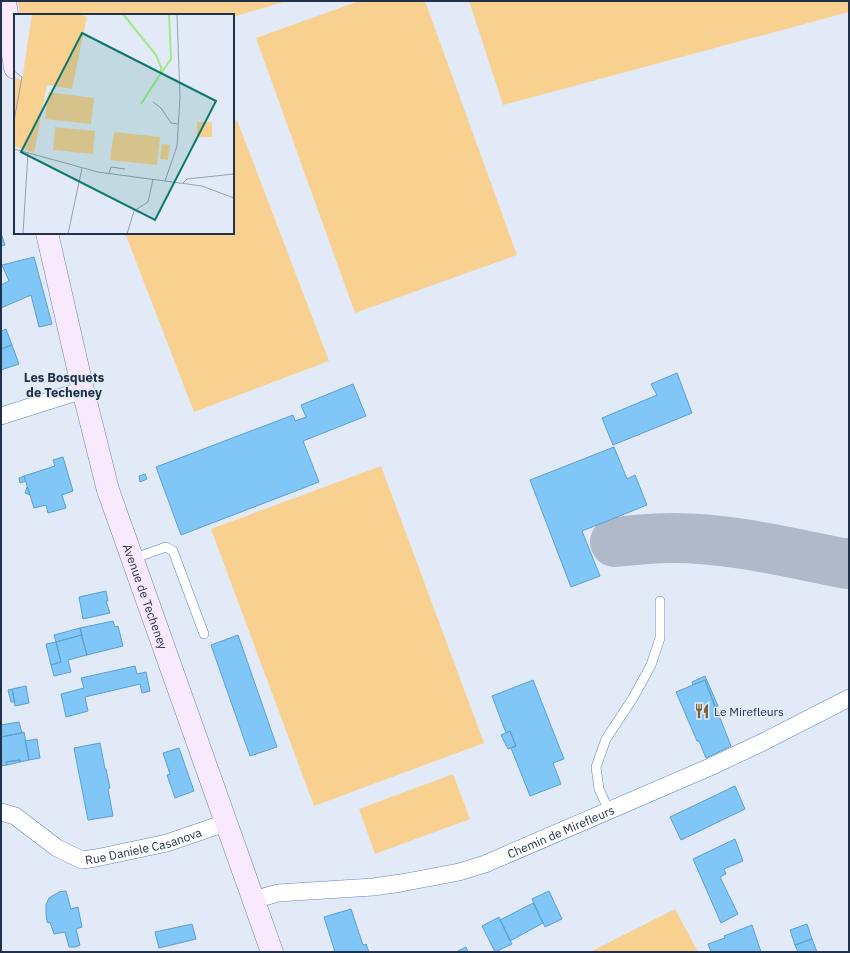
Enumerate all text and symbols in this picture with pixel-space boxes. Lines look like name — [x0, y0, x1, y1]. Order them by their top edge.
inset map — [14, 14, 234, 234]
district label: Les Bosquets de Techeney — [24, 369, 105, 401]
street label: Avenue de Techeney — [120, 542, 171, 651]
restaurant icon: Le Mirefleurs — [693, 702, 711, 720]
place label: Le Mirefleurs — [714, 704, 784, 719]
street label: Chemin de Mirefleurs — [505, 802, 617, 861]
street label: Rue Daniele Casanova — [84, 824, 204, 867]

